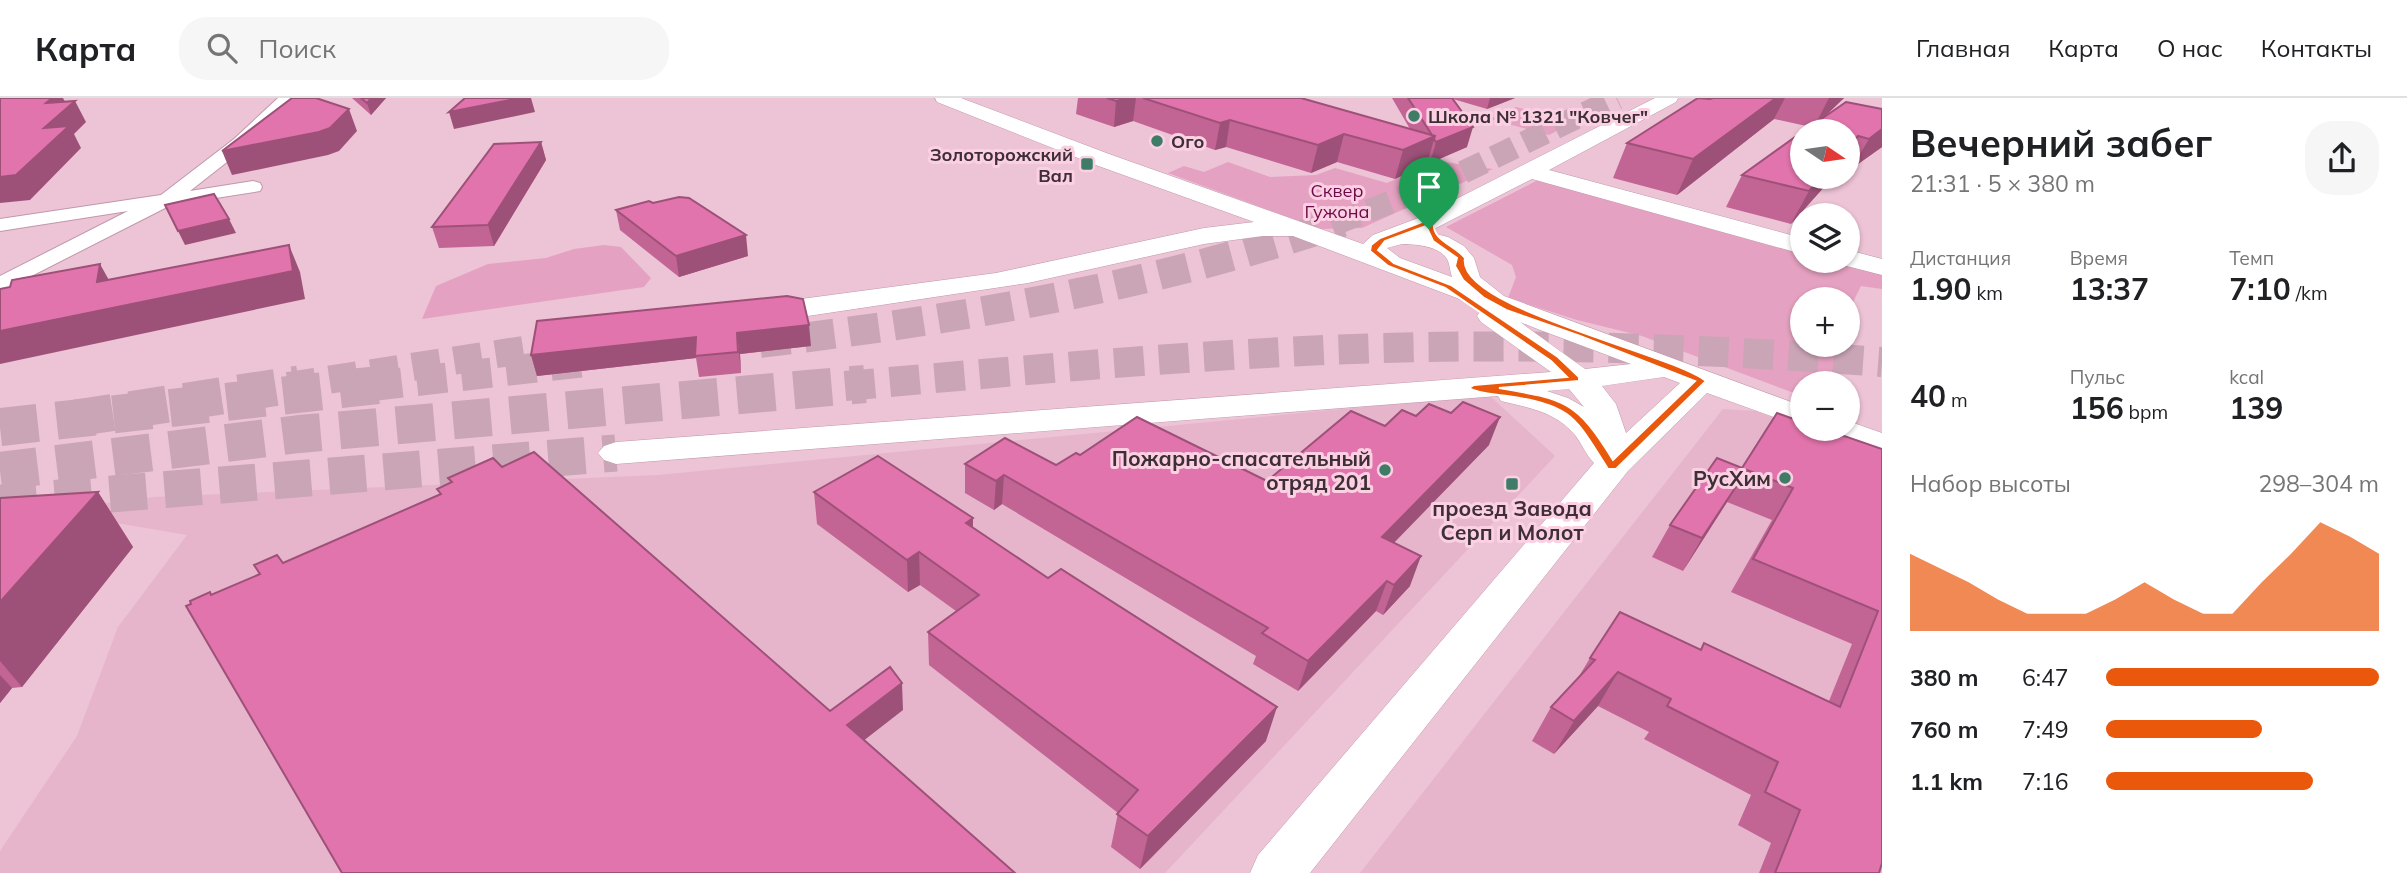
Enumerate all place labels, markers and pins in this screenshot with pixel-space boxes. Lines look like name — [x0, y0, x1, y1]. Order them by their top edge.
place label: Школа № 1321 "Ковчег" — [1428, 105, 1648, 128]
marker: Школа № 1321 "Ковчег" — [1406, 108, 1422, 124]
place label: Ого — [1171, 130, 1205, 153]
marker: Ого — [1149, 133, 1165, 149]
place label: Золоторожский Вал — [930, 143, 1073, 187]
marker: Золоторожский Вал — [1079, 156, 1095, 172]
pin — [1399, 157, 1459, 229]
place label: Пожарно-спасательный отряд 201 — [1112, 445, 1371, 495]
marker: Пожарно-спасательный отряд 201 — [1377, 462, 1393, 478]
place label: РусХим — [1693, 465, 1771, 491]
marker: РусХим — [1777, 470, 1793, 486]
marker: проезд Завода Серп и Молот — [1504, 476, 1520, 492]
place label: проезд Завода Серп и Молот — [1432, 495, 1592, 545]

